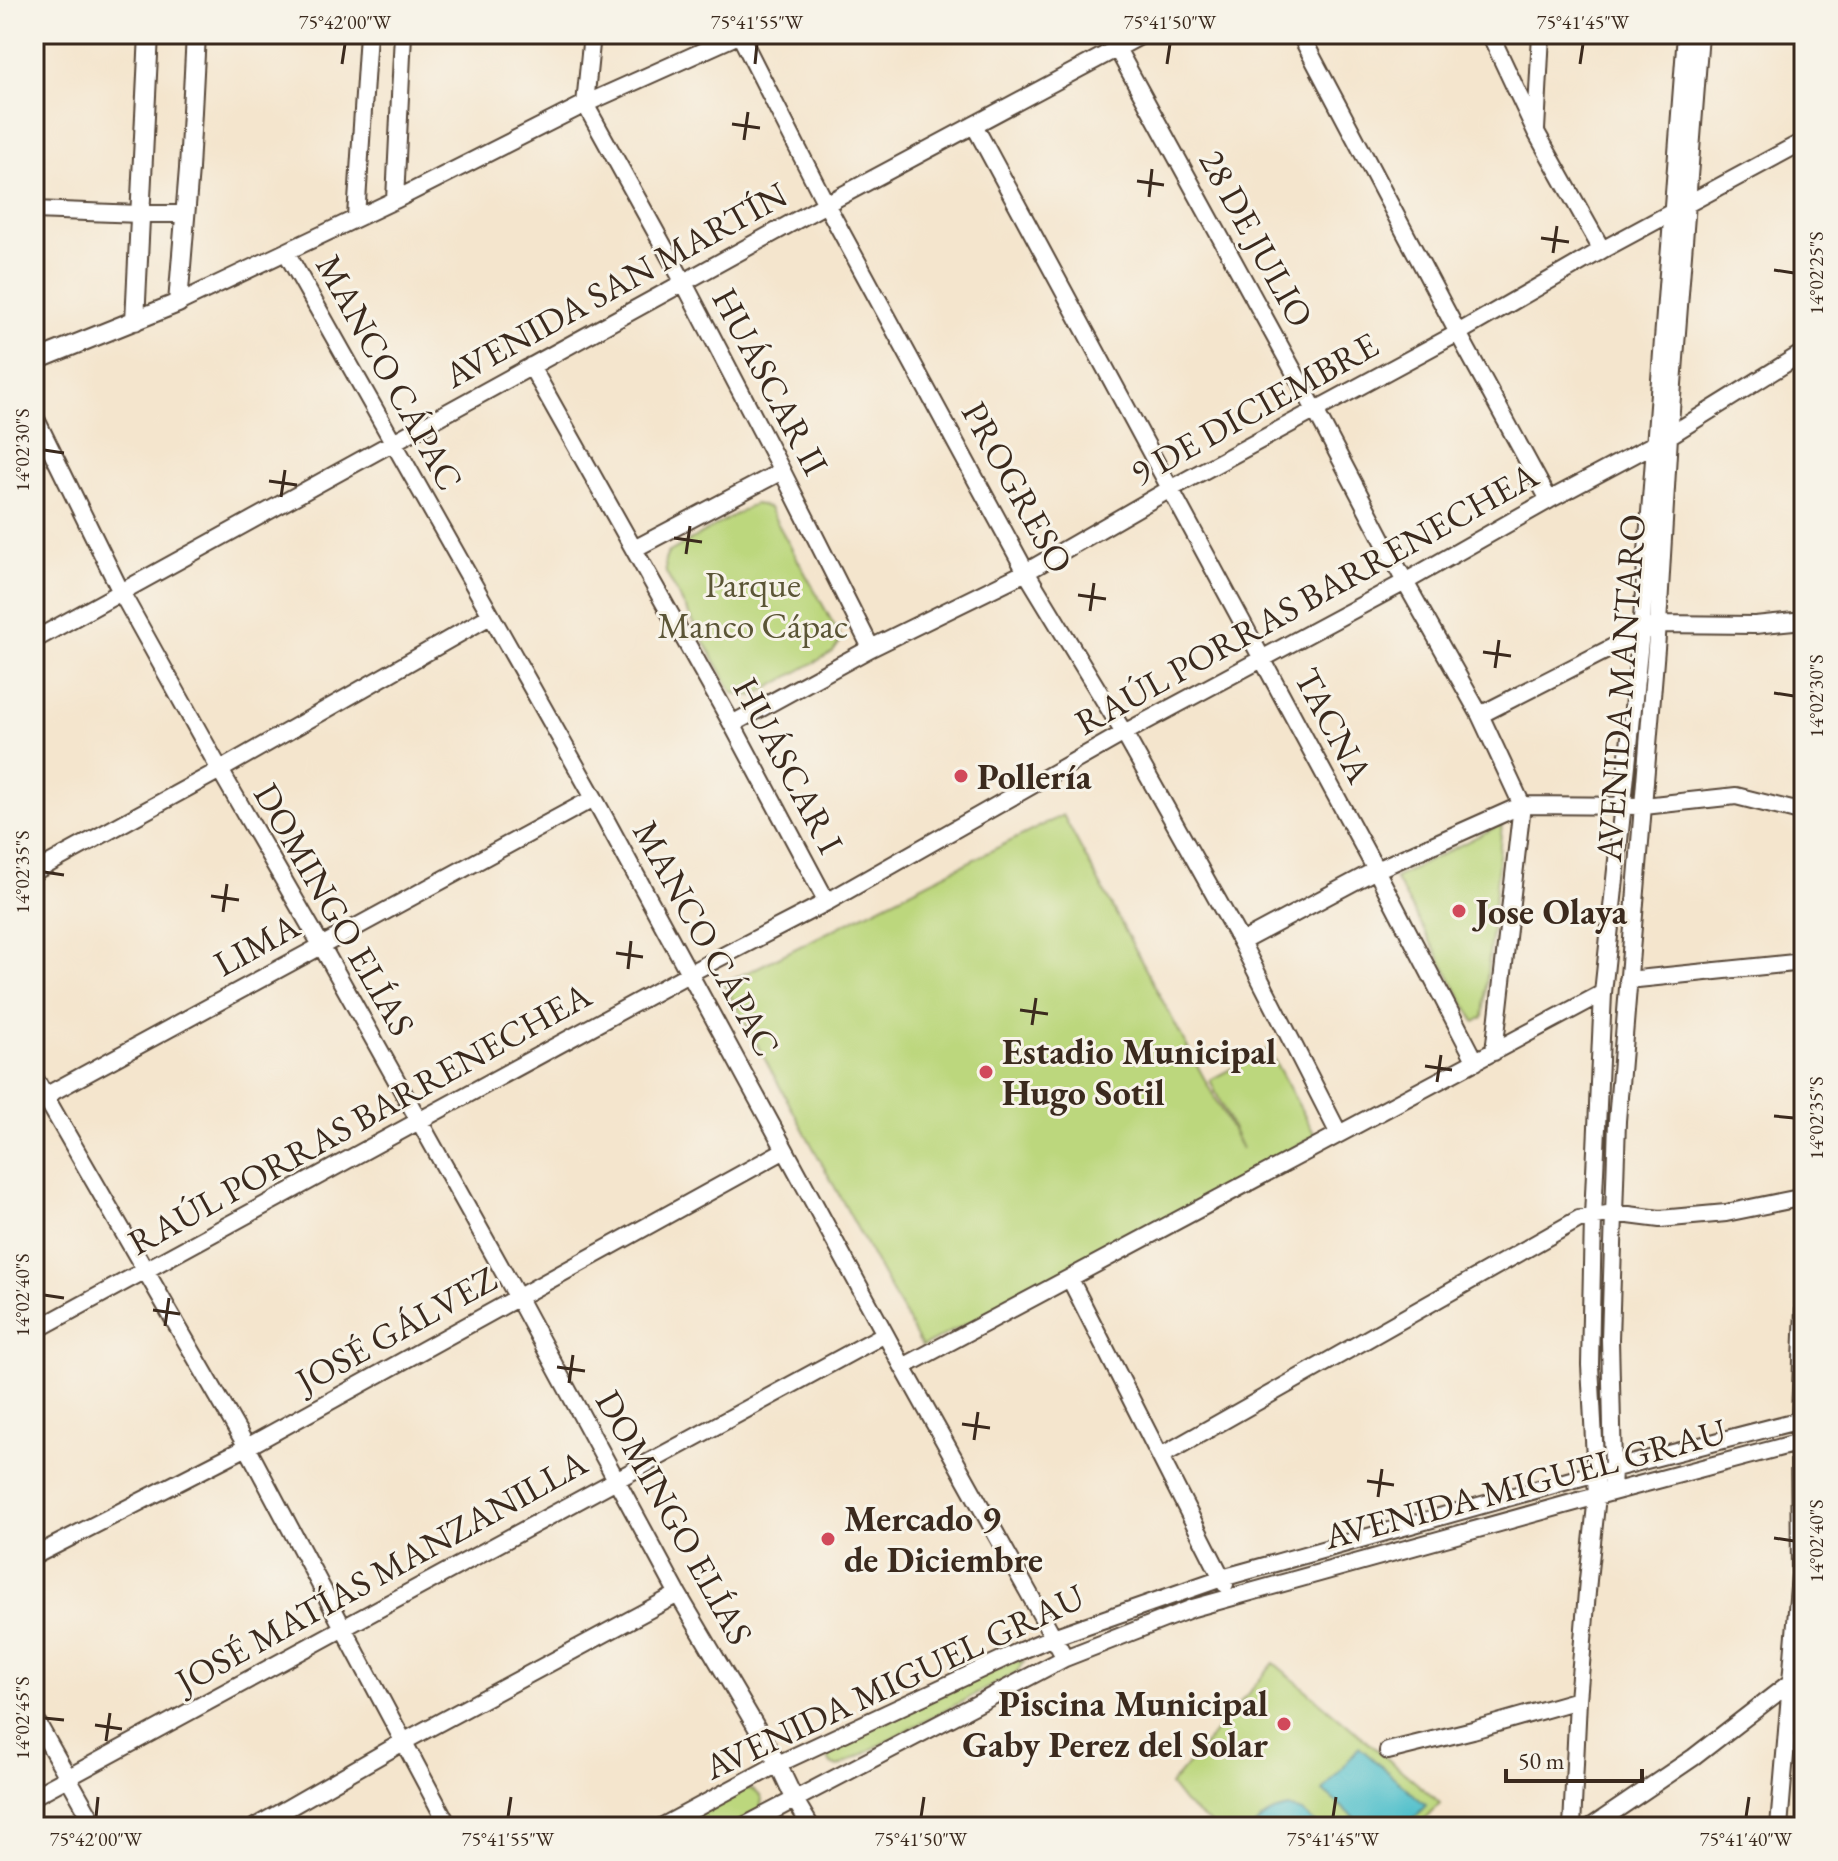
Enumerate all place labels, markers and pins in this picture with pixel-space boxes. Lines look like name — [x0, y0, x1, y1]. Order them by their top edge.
place label: Pollería — [977, 753, 1092, 800]
marker: Pollería — [952, 767, 970, 785]
place label: Jose Olaya — [1472, 888, 1627, 935]
marker: Jose Olaya — [1450, 902, 1468, 920]
place label: Estadio Municipal Hugo Sotil — [1002, 1028, 1276, 1116]
marker: Estadio Municipal Hugo Sotil — [977, 1063, 995, 1081]
place label: Mercado 9 de Diciembre — [844, 1495, 1043, 1583]
marker: Mercado 9 de Diciembre — [819, 1530, 837, 1548]
place label: Piscina Municipal Gaby Perez del Solar — [962, 1680, 1268, 1768]
marker: Piscina Municipal Gaby Perez del Solar — [1275, 1715, 1293, 1733]

